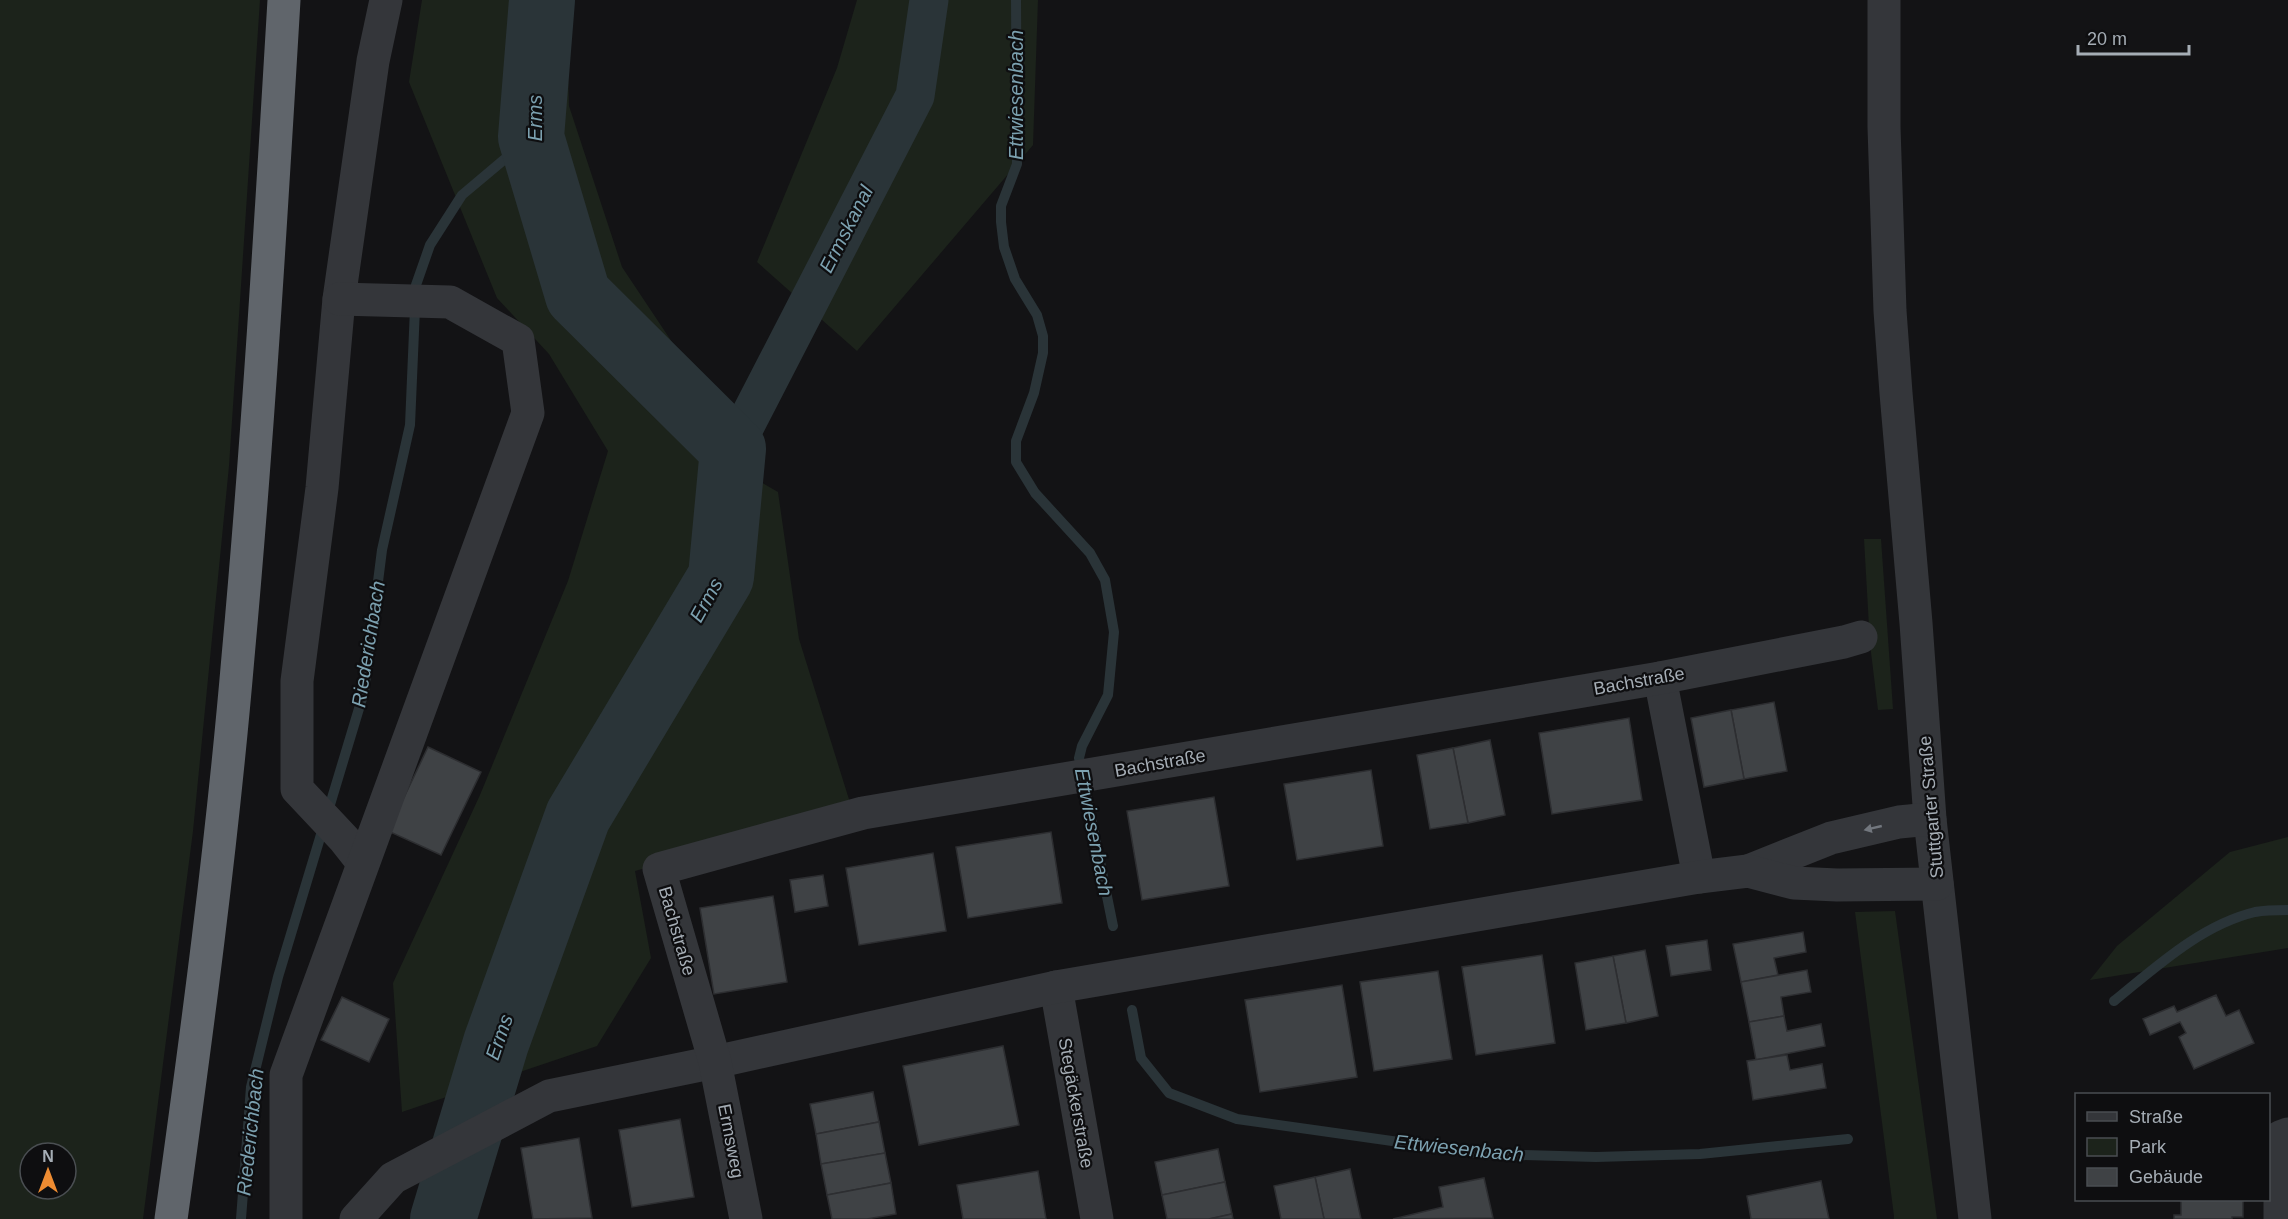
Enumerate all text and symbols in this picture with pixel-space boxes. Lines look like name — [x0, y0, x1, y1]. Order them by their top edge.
scale bar — [2078, 18, 2189, 56]
text: 20 m — [2087, 29, 2127, 49]
water label: Ettwiesenbach — [1005, 30, 1027, 160]
water label: Erms — [524, 95, 546, 141]
water label: Ermskanal — [815, 181, 877, 276]
water label: Erms — [685, 574, 727, 626]
water label: Riederichbach — [347, 579, 389, 709]
street label: Bachstraße — [1592, 663, 1686, 699]
street label: Stuttgarter Straße — [1915, 735, 1947, 879]
street label: Bachstraße — [1113, 745, 1207, 781]
water label: Ettwiesenbach — [1071, 766, 1117, 898]
one-way arrow — [1863, 824, 1882, 834]
street label: Bachstraße — [655, 884, 699, 978]
water label: Erms — [481, 1011, 517, 1063]
street label: Stegäckerstraße — [1055, 1036, 1097, 1170]
water label: Riederichbach — [232, 1067, 268, 1197]
legend — [2075, 1093, 2270, 1201]
street label: Ermsweg — [714, 1102, 748, 1180]
text: Straße — [2129, 1107, 2183, 1127]
water label: Ettwiesenbach — [1393, 1130, 1525, 1166]
text: Park — [2129, 1137, 2167, 1157]
north arrow — [18, 1141, 78, 1201]
text: N — [42, 1148, 54, 1165]
text: Gebäude — [2129, 1167, 2203, 1187]

